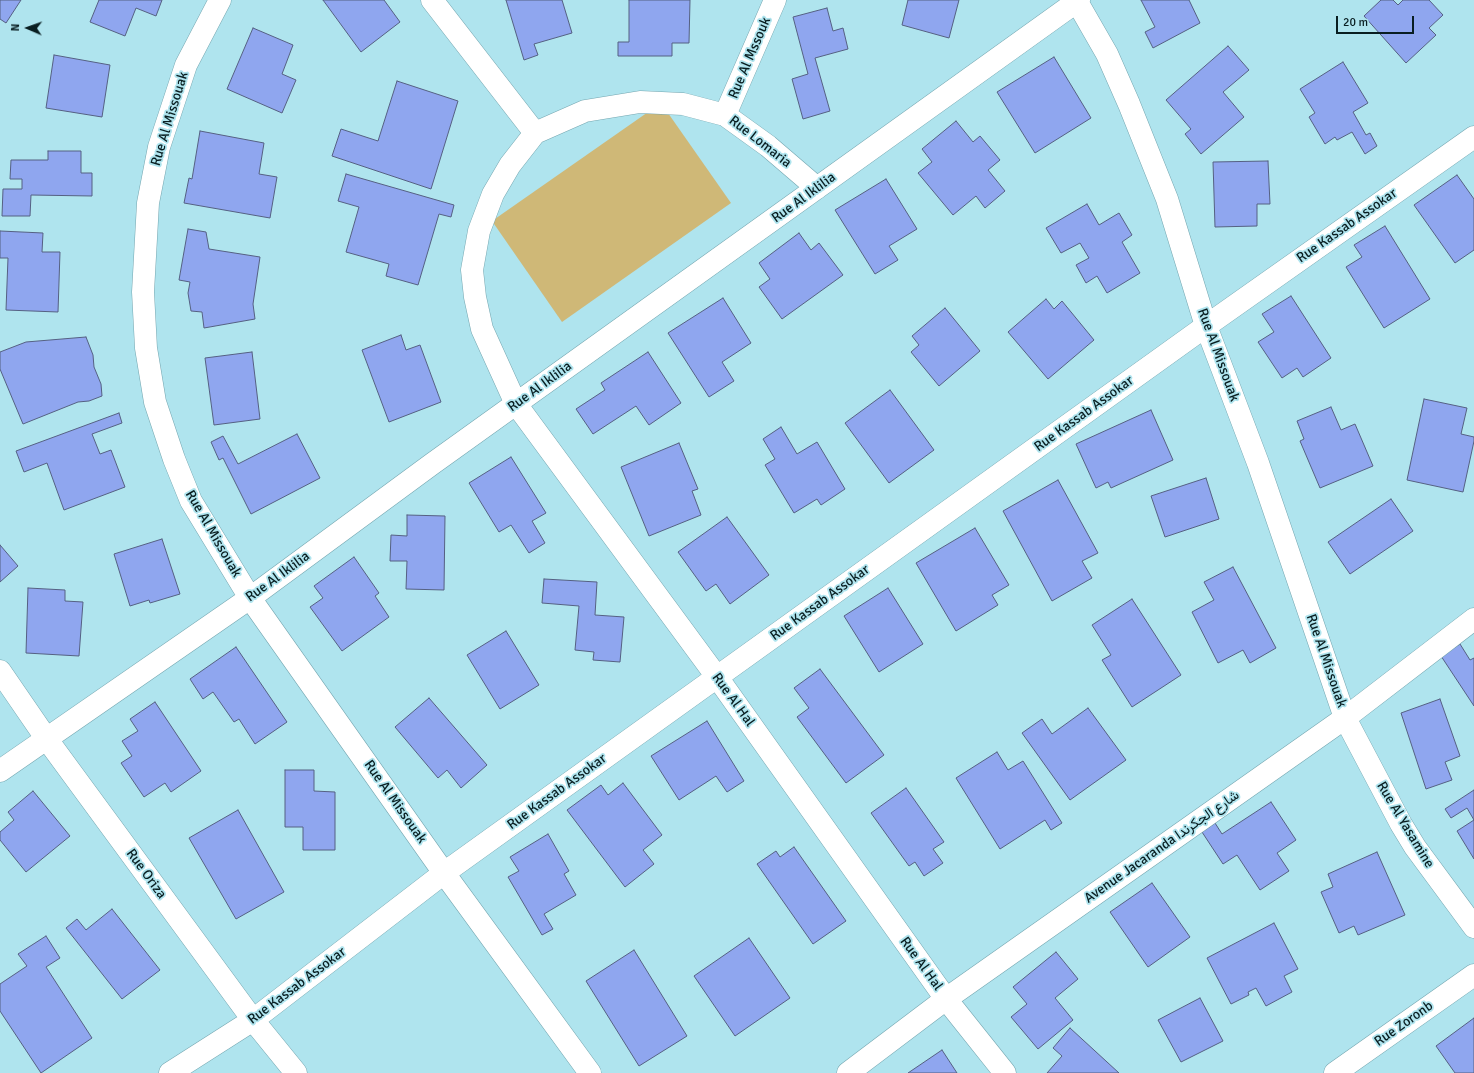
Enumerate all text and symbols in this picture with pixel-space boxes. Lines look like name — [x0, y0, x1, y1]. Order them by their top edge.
north arrow — [8, 8, 48, 48]
scale bar — [1338, 8, 1416, 34]
street label: Rue Al Mssouk — [725, 15, 775, 101]
text: 20 m — [1343, 15, 1368, 30]
text: N — [9, 24, 22, 32]
street label: Rue Al Missouak — [148, 70, 192, 168]
street label: Rue Lomaria — [725, 112, 795, 172]
street label: Rue Al Iklilia — [769, 169, 839, 227]
street label: Rue Kassab Assokar — [1294, 185, 1400, 267]
street label: Rue Al Missouak — [1193, 306, 1243, 404]
street label: Rue Al Iklilia — [505, 358, 575, 416]
street label: Rue Kassab Assokar — [1031, 372, 1137, 456]
street label: Rue Al Missouak — [181, 487, 245, 581]
street label: Rue Al Iklilia — [243, 548, 313, 606]
street label: Rue Kassab Assokar — [767, 561, 873, 645]
street label: Rue Al Missouak — [1302, 612, 1350, 710]
street label: Rue Al Hal — [708, 670, 758, 730]
street label: Rue Kassab Assokar — [504, 750, 610, 834]
street label: Rue Al Missouak — [360, 757, 430, 847]
street label: Rue Al Yasamine — [1373, 779, 1437, 871]
street label: Avenue Jacaranda شارع الجكرندا — [1081, 787, 1243, 907]
street label: Rue Oriza — [122, 846, 170, 902]
street label: Rue Al Hal — [896, 934, 946, 994]
street label: Rue Kassab Assokar — [245, 944, 349, 1028]
street label: Rue Zoronb — [1371, 998, 1437, 1050]

